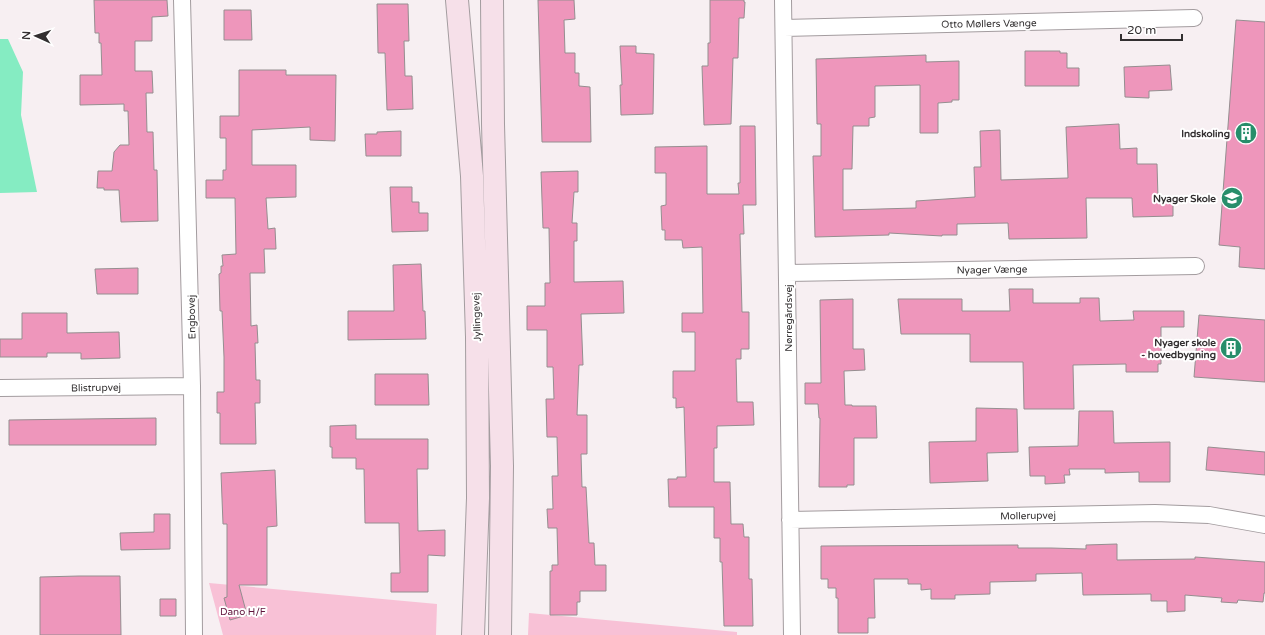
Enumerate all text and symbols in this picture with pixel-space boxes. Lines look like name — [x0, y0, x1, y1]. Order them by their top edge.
north arrow — [16, 16, 56, 56]
scale bar — [1121, 16, 1182, 42]
street label: Otto Møllers Vænge — [941, 17, 1037, 31]
text: 20 m — [1127, 23, 1156, 37]
text: N — [20, 31, 33, 40]
building icon: Indskoling — [1233, 120, 1259, 146]
place label: Indskoling — [1181, 128, 1230, 140]
school or university icon: Nyager Skole — [1219, 185, 1245, 211]
place label: Nyager Skole — [1153, 193, 1216, 205]
street label: Nyager Vænge — [956, 263, 1028, 277]
street label: Nørregårdsvej — [783, 284, 795, 352]
street label: Jyllingevej — [470, 292, 484, 342]
street label: Engbovej — [186, 295, 198, 339]
building icon: Nyager skole - hovedbygning — [1218, 335, 1244, 361]
place label: Nyager skole - hovedbygning — [1141, 337, 1216, 361]
street label: Blistrupvej — [71, 382, 121, 394]
street label: Mollerupvej — [1000, 510, 1056, 522]
park label: Dano H/F — [220, 606, 266, 618]

